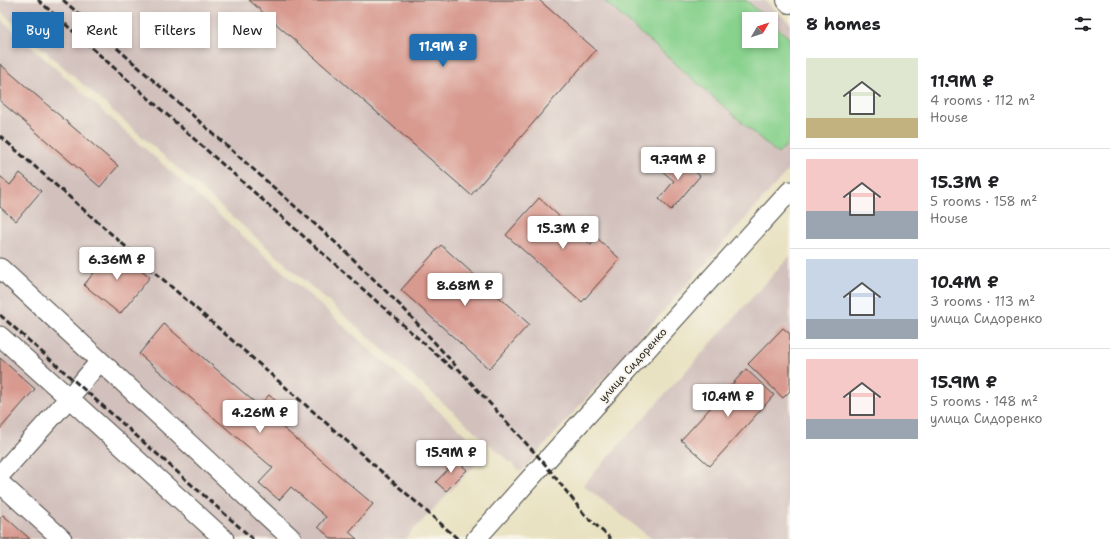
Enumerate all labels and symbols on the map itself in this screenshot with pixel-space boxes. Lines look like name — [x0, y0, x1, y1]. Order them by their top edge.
north arrow — [742, 12, 778, 48]
pin: 11.9M ₽ — [406, 34, 480, 68]
pin: 9.79M ₽ — [641, 147, 715, 181]
pin: 15.3M ₽ — [526, 216, 600, 250]
pin: 6.36M ₽ — [80, 247, 154, 281]
pin: 8.68M ₽ — [428, 273, 502, 307]
street label: улица Сидоренко — [596, 324, 671, 405]
pin: 10.4M ₽ — [691, 384, 765, 418]
pin: 4.26M ₽ — [223, 400, 297, 434]
pin: 15.9M ₽ — [414, 440, 488, 474]

